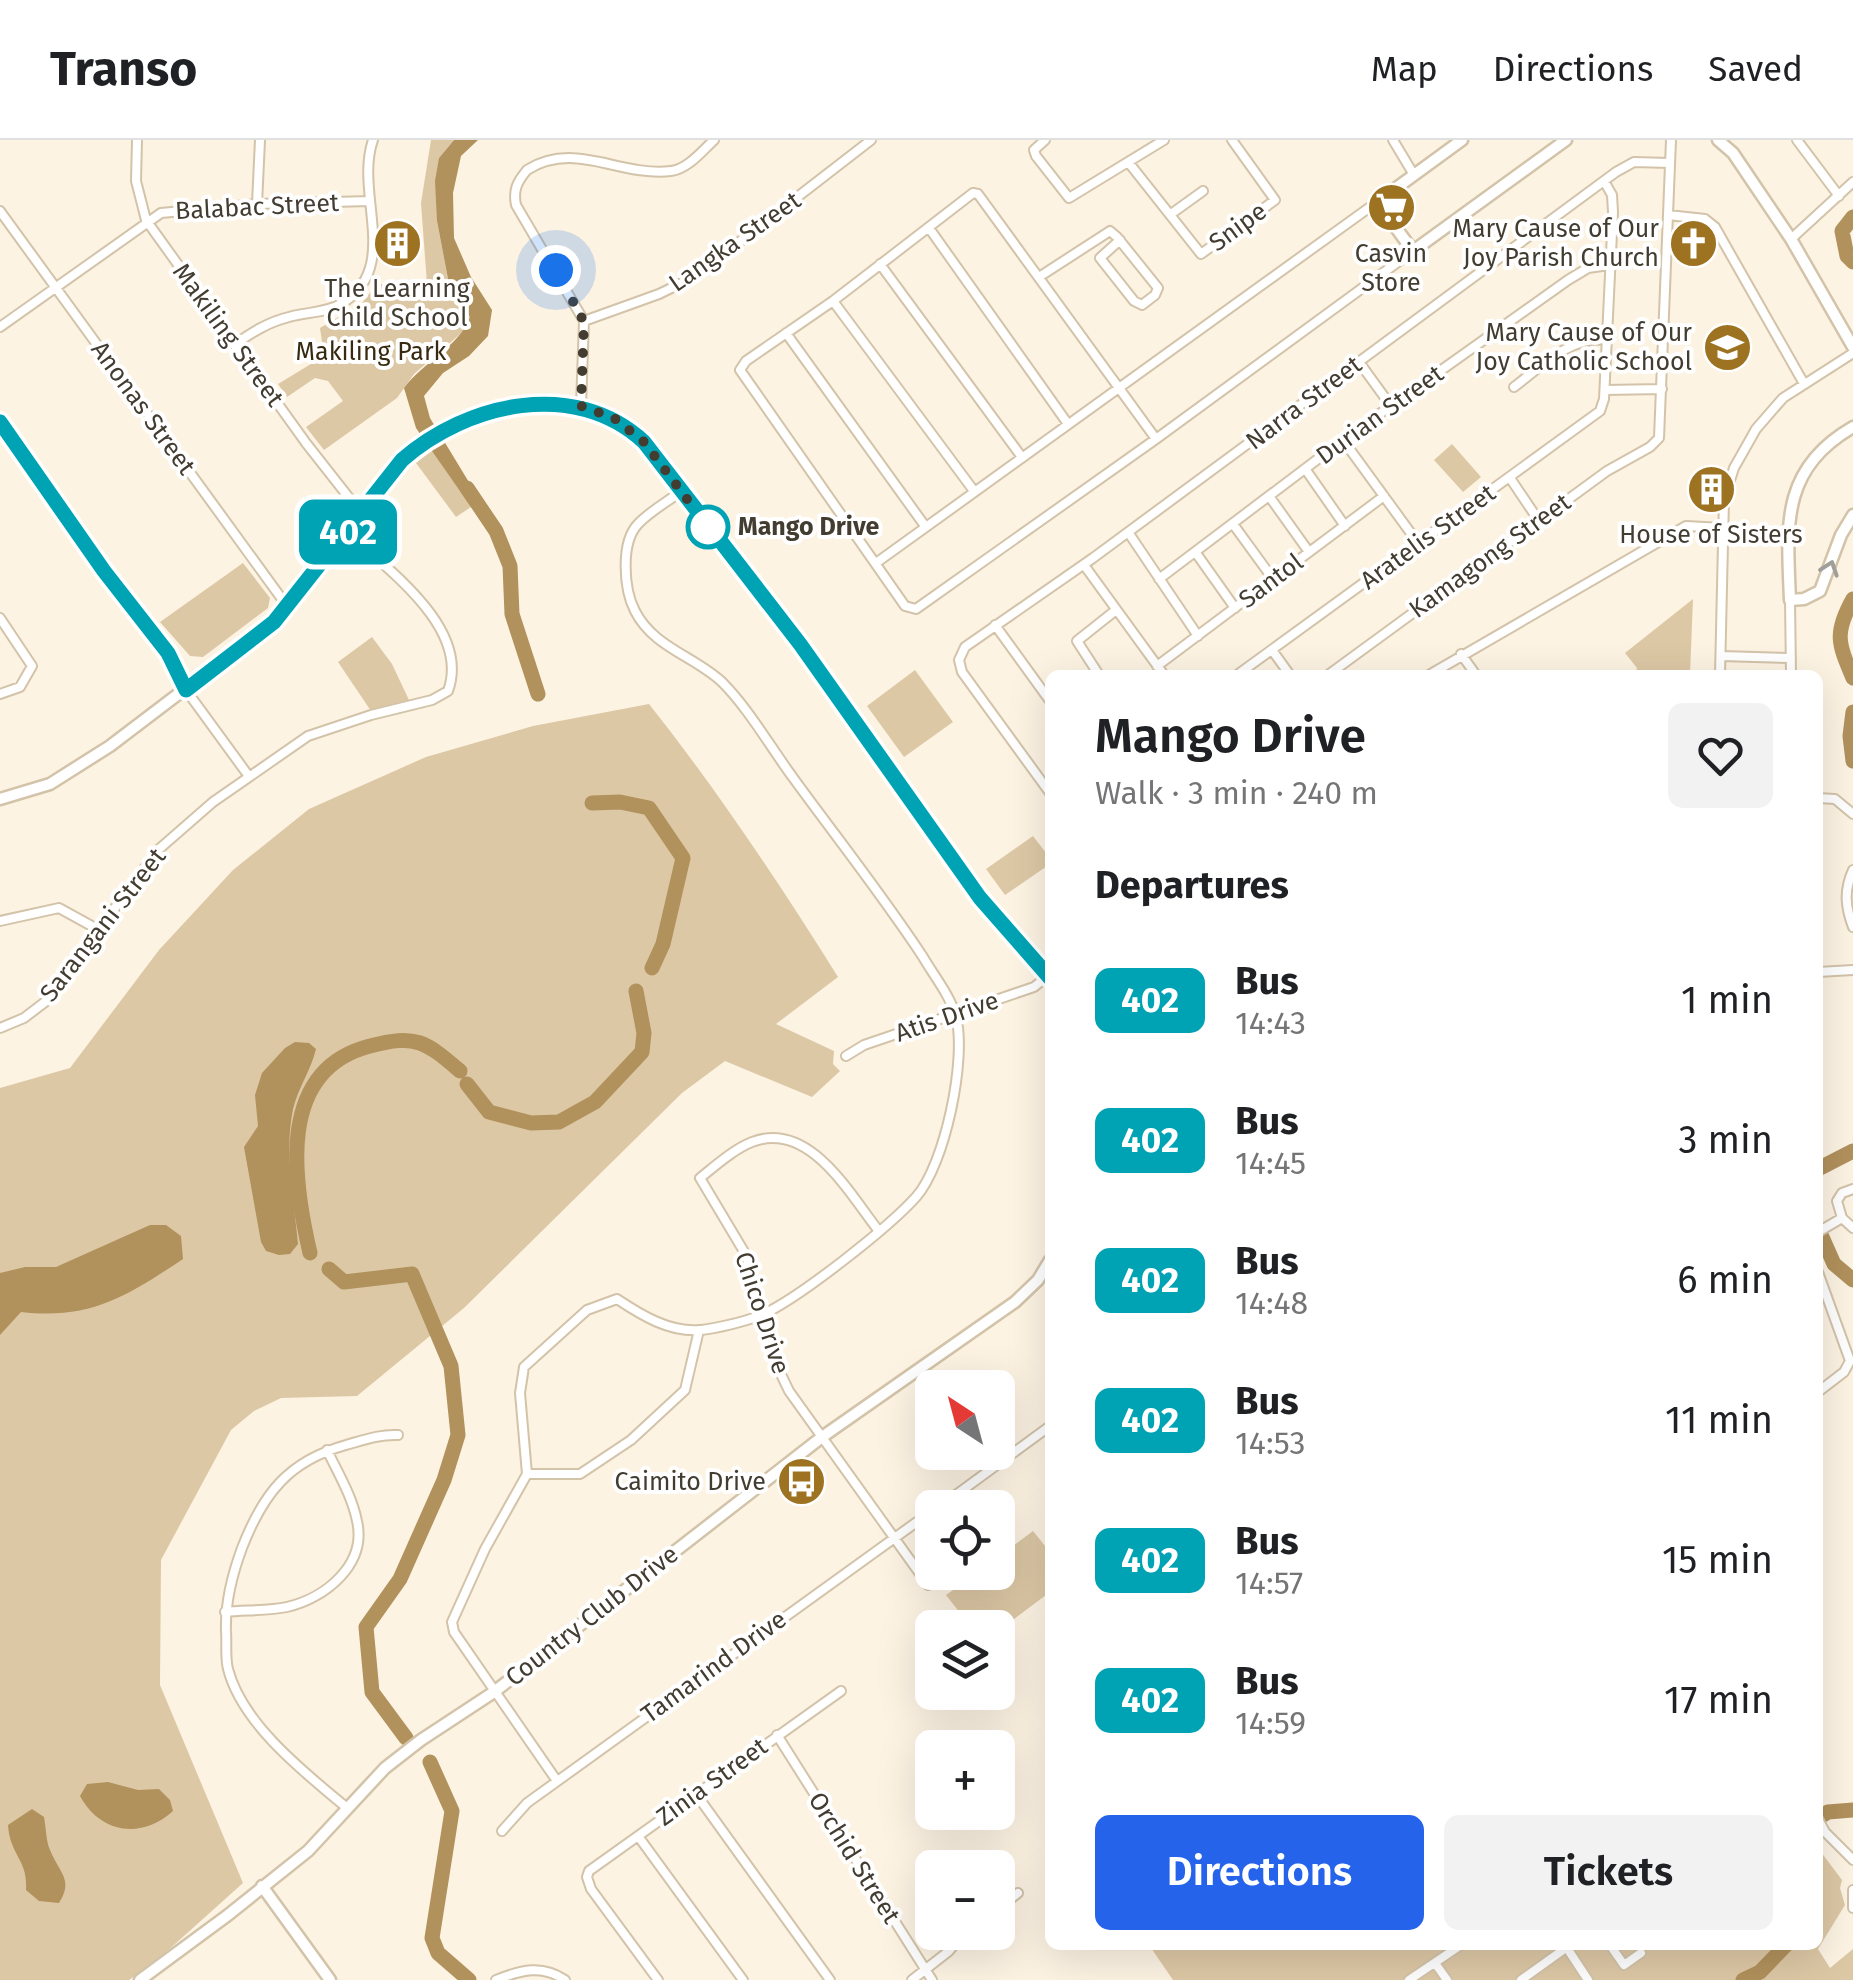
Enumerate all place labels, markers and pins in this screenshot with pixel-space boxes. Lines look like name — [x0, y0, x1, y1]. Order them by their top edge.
supermarket icon: Casvin Store — [1365, 182, 1417, 234]
place label: Mary Cause of Our Joy Parish Church — [1452, 214, 1659, 273]
building icon: The Learning Child School — [371, 217, 423, 269]
church icon: Mary Cause of Our Joy Parish Church — [1668, 217, 1720, 269]
place label: Casvin Store — [1355, 239, 1427, 298]
place label: The Learning Child School — [324, 274, 470, 333]
place label: Mary Cause of Our Joy Catholic School — [1476, 318, 1692, 377]
school or university icon: Mary Cause of Our Joy Catholic School — [1701, 321, 1753, 373]
building icon: House of Sisters — [1685, 463, 1737, 515]
marker: Mango Drive — [687, 506, 729, 548]
place label: Mango Drive — [738, 512, 880, 542]
place label: House of Sisters — [1619, 520, 1803, 550]
bus stop icon: Caimito Drive — [775, 1456, 827, 1508]
place label: Caimito Drive — [615, 1467, 766, 1497]

